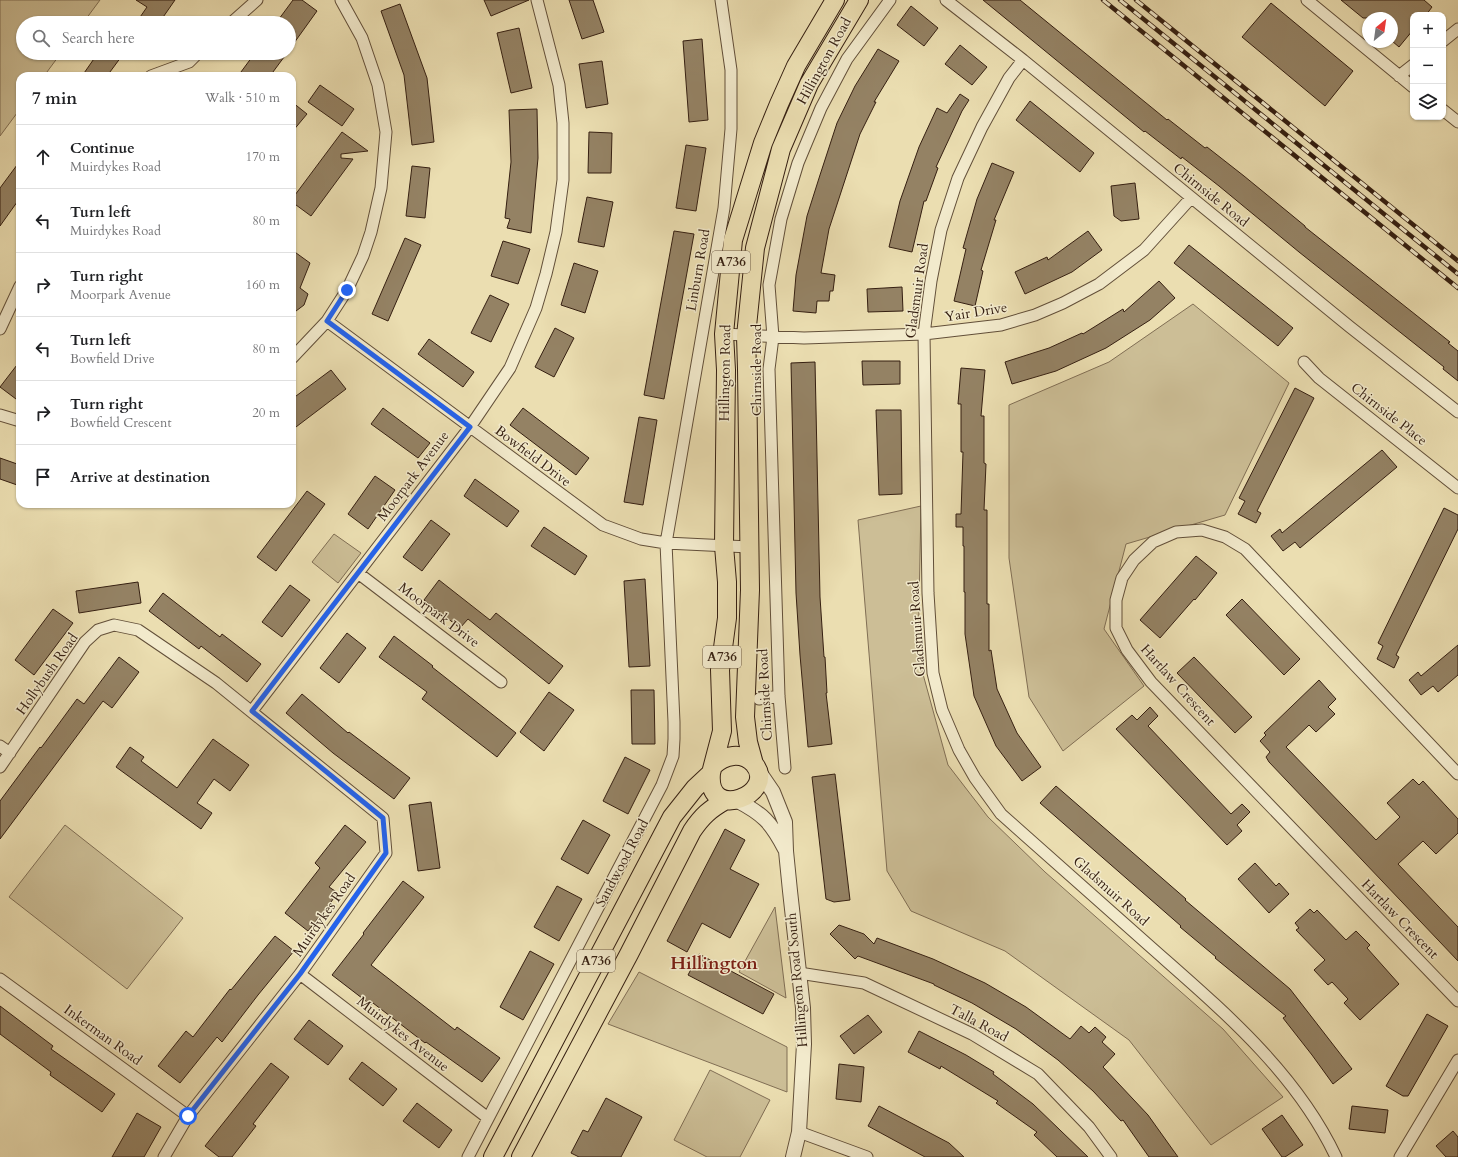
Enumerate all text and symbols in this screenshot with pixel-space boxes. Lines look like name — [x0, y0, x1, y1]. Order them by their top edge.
north arrow — [1362, 12, 1398, 48]
map controls — [1410, 12, 1446, 120]
button: + — [1410, 12, 1446, 48]
street label: Hillington Road — [792, 14, 856, 108]
search box — [16, 16, 296, 60]
icon: search — [30, 27, 52, 49]
text: Search here — [62, 28, 135, 48]
button: − — [1410, 48, 1446, 84]
button: layers — [1410, 84, 1446, 120]
text: 7 min — [32, 87, 77, 110]
text: Walk · 510 m — [205, 89, 280, 107]
text: Continue — [70, 138, 135, 158]
icon: ahead — [32, 146, 54, 168]
text: 170 m — [246, 148, 280, 166]
text: Muirdykes Road — [70, 158, 161, 176]
street label: Chirnside Road — [1169, 159, 1253, 232]
text: Turn left — [70, 202, 131, 222]
icon: left — [32, 210, 54, 232]
text: 80 m — [252, 212, 280, 230]
text: Muirdykes Road — [70, 222, 161, 240]
street label: Linburn Road — [681, 227, 715, 313]
street label: Gladsmuir Road — [901, 242, 933, 340]
road number: A736 — [712, 251, 750, 273]
text: Turn right — [70, 266, 143, 286]
icon: right — [32, 274, 54, 296]
text: 160 m — [246, 276, 280, 294]
route end — [338, 281, 356, 299]
text: Moorpark Avenue — [70, 286, 171, 304]
street label: Yair Drive — [943, 298, 1009, 326]
street label: Chirnside Road — [747, 323, 766, 416]
street label: Hillington Road — [715, 324, 735, 422]
text: Turn left — [70, 330, 131, 350]
icon: left — [32, 338, 54, 360]
text: 80 m — [252, 340, 280, 358]
text: Bowfield Drive — [70, 350, 155, 368]
street label: Chirnside Place — [1347, 378, 1431, 450]
text: Turn right — [70, 394, 143, 414]
icon: right — [32, 402, 54, 424]
text: 20 m — [252, 404, 280, 422]
text: Bowfield Crescent — [70, 414, 172, 432]
street label: Bowfield Drive — [491, 421, 575, 491]
street label: Moorpark Avenue — [373, 427, 453, 525]
icon: arrive — [32, 466, 54, 488]
text: Arrive at destination — [70, 467, 210, 487]
street label: Moorpark Drive — [394, 578, 484, 652]
street label: Gladsmuir Road — [904, 580, 930, 678]
street label: Hollybush Road — [12, 629, 83, 719]
street label: Hartlaw Crescent — [1136, 640, 1220, 730]
road number: A736 — [703, 646, 741, 668]
street label: Chirnside Road — [753, 648, 777, 742]
street label: Sandwood Road — [591, 815, 653, 910]
street label: Gladsmuir Road — [1069, 852, 1153, 931]
street label: Muirdykes Road — [288, 869, 360, 961]
street label: Hartlaw Crescent — [1357, 875, 1443, 963]
street label: Hillington Road South — [782, 912, 812, 1048]
road number: A736 — [577, 950, 615, 972]
district label: Hillington — [670, 951, 758, 976]
street label: Muirdykes Avenue — [353, 992, 453, 1076]
street label: Inkerman Road — [60, 1000, 146, 1070]
street label: Talla Road — [946, 1000, 1012, 1047]
route start — [179, 1107, 197, 1125]

